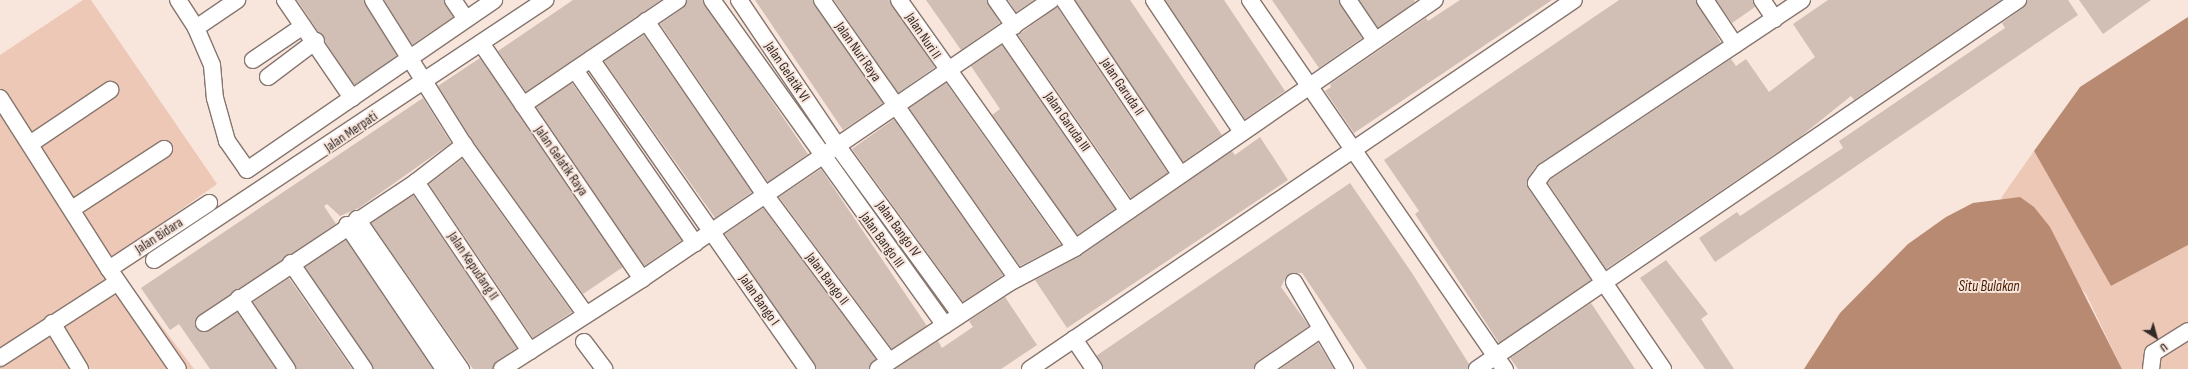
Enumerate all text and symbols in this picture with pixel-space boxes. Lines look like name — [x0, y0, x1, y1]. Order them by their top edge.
street label: Jalan Nuri II — [902, 10, 944, 62]
street label: Jalan Nuri Raya — [831, 19, 885, 85]
street label: Jalan Gelatik VI — [761, 39, 813, 105]
street label: Jalan Garuda II — [1097, 55, 1147, 119]
street label: Jalan Garuda III — [1040, 89, 1094, 155]
street label: Jalan Merpati — [321, 108, 381, 156]
street label: Jalan Gelatik Raya — [531, 123, 591, 199]
street label: Jalan Bango IV — [872, 198, 924, 260]
street label: Jalan Bango III — [856, 209, 908, 271]
street label: Jalan Bidara — [132, 214, 186, 258]
street label: Jalan Kepudang II — [444, 229, 502, 303]
street label: Jalan Bango II — [802, 249, 852, 309]
street label: Jalan Bango I — [735, 271, 783, 329]
water label: Situ Bulakan — [1958, 278, 2020, 296]
north arrow — [2136, 317, 2176, 357]
text: U — [2157, 340, 2170, 354]

